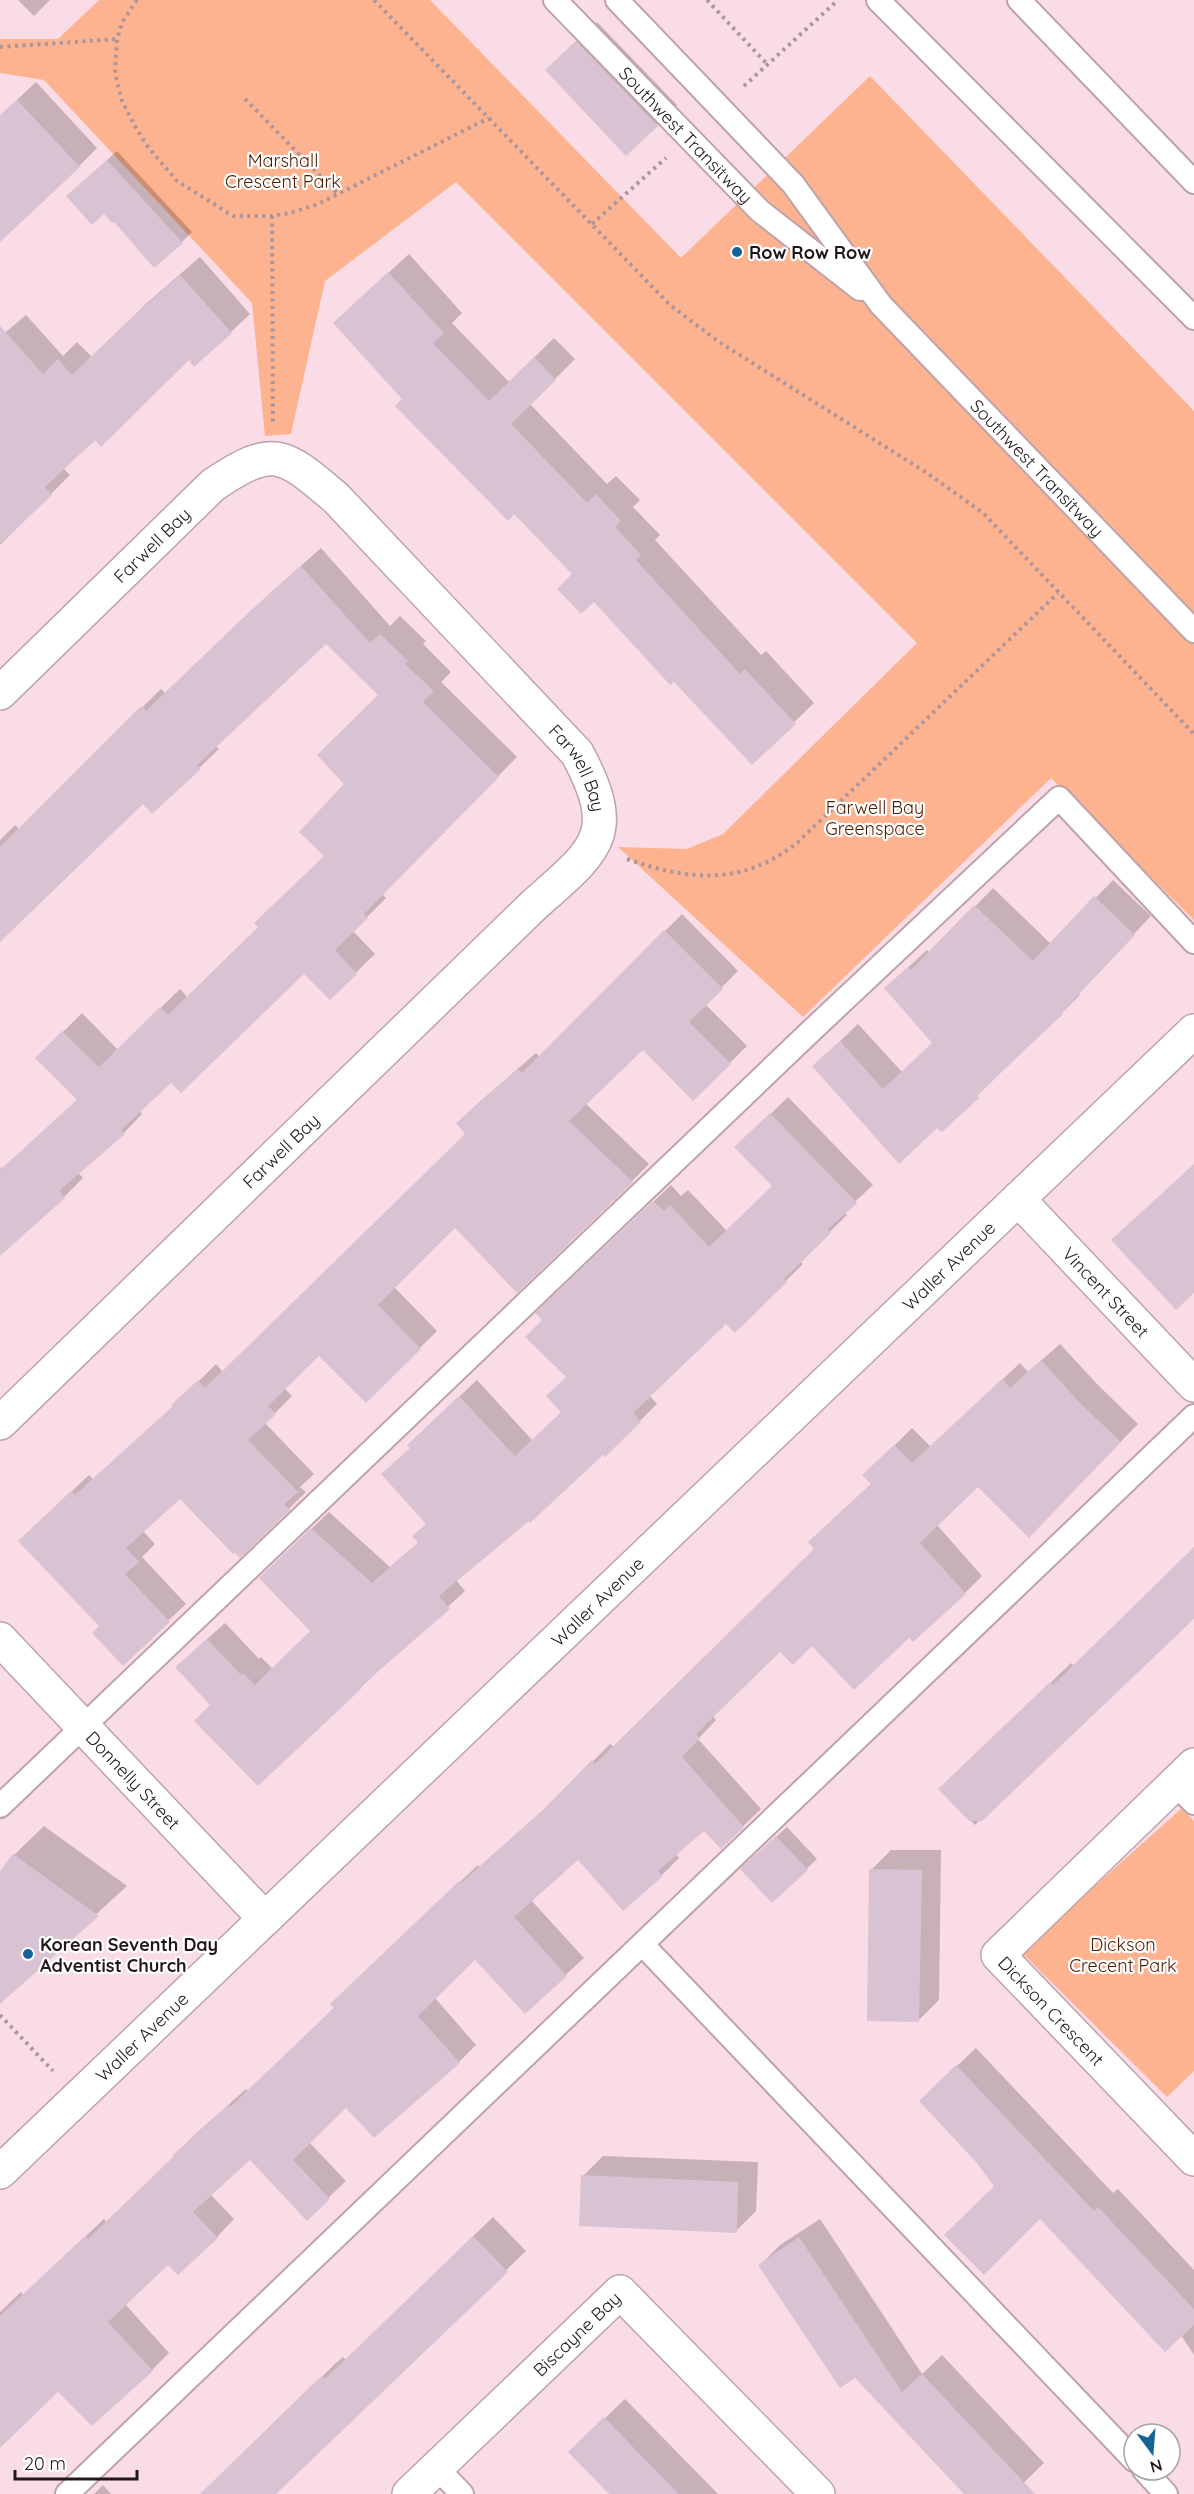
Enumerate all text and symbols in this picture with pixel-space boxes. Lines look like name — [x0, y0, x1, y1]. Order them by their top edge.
street label: Southwest Transitway — [614, 61, 758, 208]
park label: Marshall Crescent Park — [225, 149, 341, 193]
place label: Row Row Row — [749, 241, 871, 264]
marker: Row Row Row — [730, 245, 744, 259]
street label: Southwest Transitway — [966, 394, 1109, 542]
street label: Farwell Bay — [108, 502, 195, 587]
street label: Farwell Bay — [544, 719, 611, 813]
park label: Farwell Bay Greenspace — [825, 796, 925, 840]
street label: Farwell Bay — [238, 1109, 324, 1193]
street label: Waller Avenue — [897, 1216, 1000, 1315]
street label: Vincent Street — [1058, 1242, 1154, 1342]
street label: Waller Avenue — [546, 1552, 648, 1651]
street label: Donnelly Street — [81, 1726, 185, 1834]
place label: Korean Seventh Day Adventist Church — [40, 1933, 218, 1977]
park label: Dickson Crecent Park — [1069, 1933, 1177, 1977]
marker: Korean Seventh Day Adventist Church — [21, 1947, 35, 1961]
street label: Dickson Crescent — [993, 1951, 1109, 2070]
street label: Waller Avenue — [90, 1987, 193, 2086]
street label: Biscayne Bay — [528, 2286, 625, 2381]
north arrow — [1122, 2422, 1182, 2482]
scale bar — [15, 2443, 136, 2481]
text: 20 m — [24, 2452, 66, 2475]
text: N — [1148, 2455, 1165, 2478]

